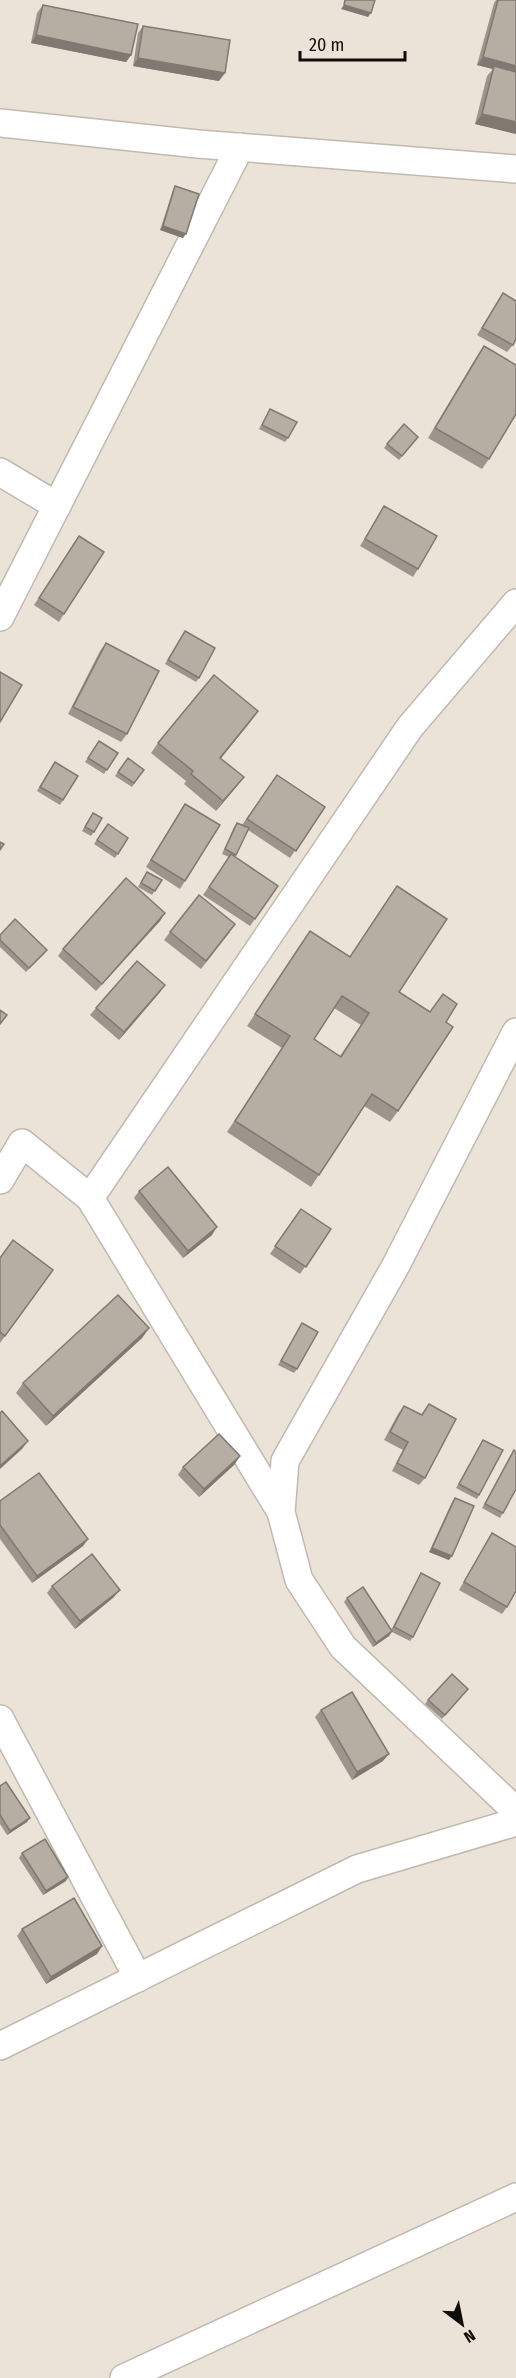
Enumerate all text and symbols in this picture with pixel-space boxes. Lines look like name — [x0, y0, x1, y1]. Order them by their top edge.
scale bar — [300, 24, 405, 62]
text: 20 m — [309, 34, 344, 56]
north arrow — [432, 2294, 492, 2354]
text: N — [461, 2326, 479, 2347]

